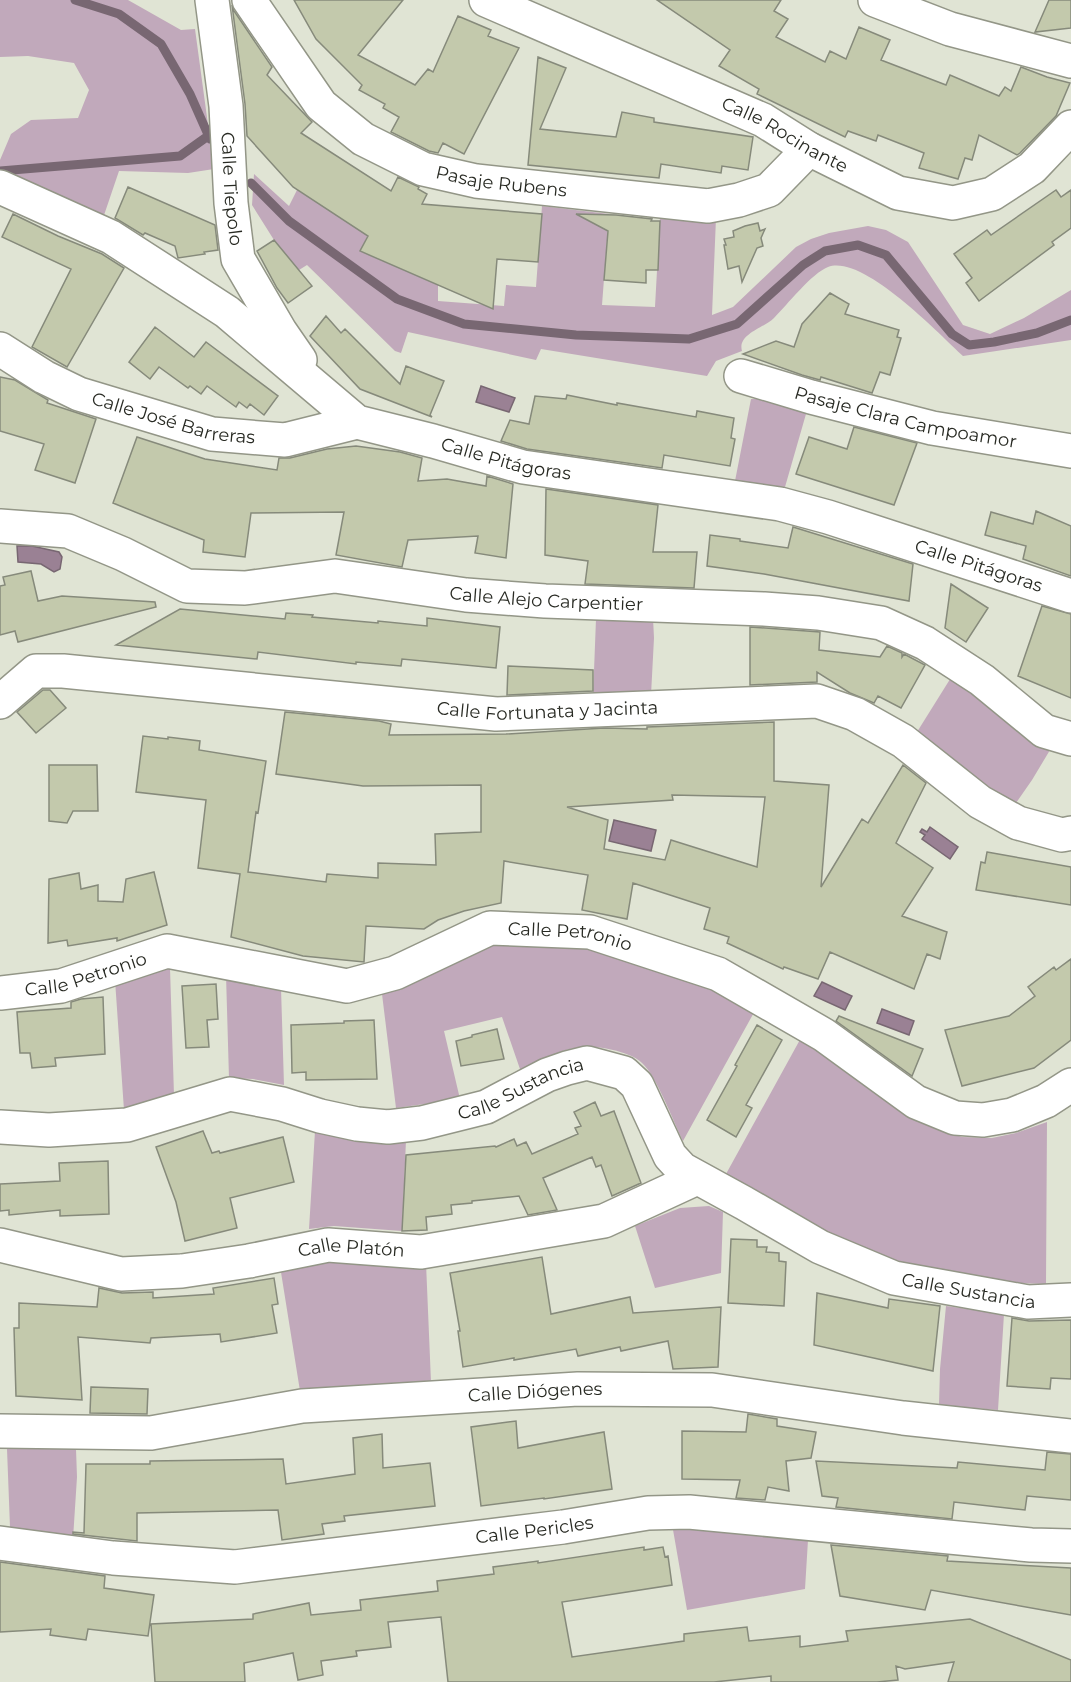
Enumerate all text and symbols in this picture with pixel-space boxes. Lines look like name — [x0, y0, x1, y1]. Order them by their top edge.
street label: Calle Rocinante — [718, 92, 852, 178]
street label: Calle Tiepolo — [216, 131, 247, 247]
street label: Pasaje Rubens — [434, 161, 568, 202]
street label: Pasaje Clara Campoamor — [792, 382, 1018, 453]
street label: Calle José Barreras — [89, 387, 256, 449]
street label: Calle Pitágoras — [438, 433, 573, 485]
street label: Calle Pitágoras — [912, 535, 1046, 597]
street label: Calle Alejo Carpentier — [448, 582, 643, 616]
street label: Calle Fortunata y Jacinta — [436, 696, 659, 725]
street label: Calle Petronio — [507, 918, 635, 956]
street label: Calle Petronio — [24, 947, 150, 1001]
street label: Calle Sustancia — [455, 1053, 586, 1125]
street label: Calle Platón — [296, 1234, 405, 1262]
street label: Calle Sustancia — [900, 1269, 1036, 1313]
street label: Calle Diógenes — [467, 1378, 603, 1407]
street label: Calle Pericles — [474, 1511, 595, 1549]

